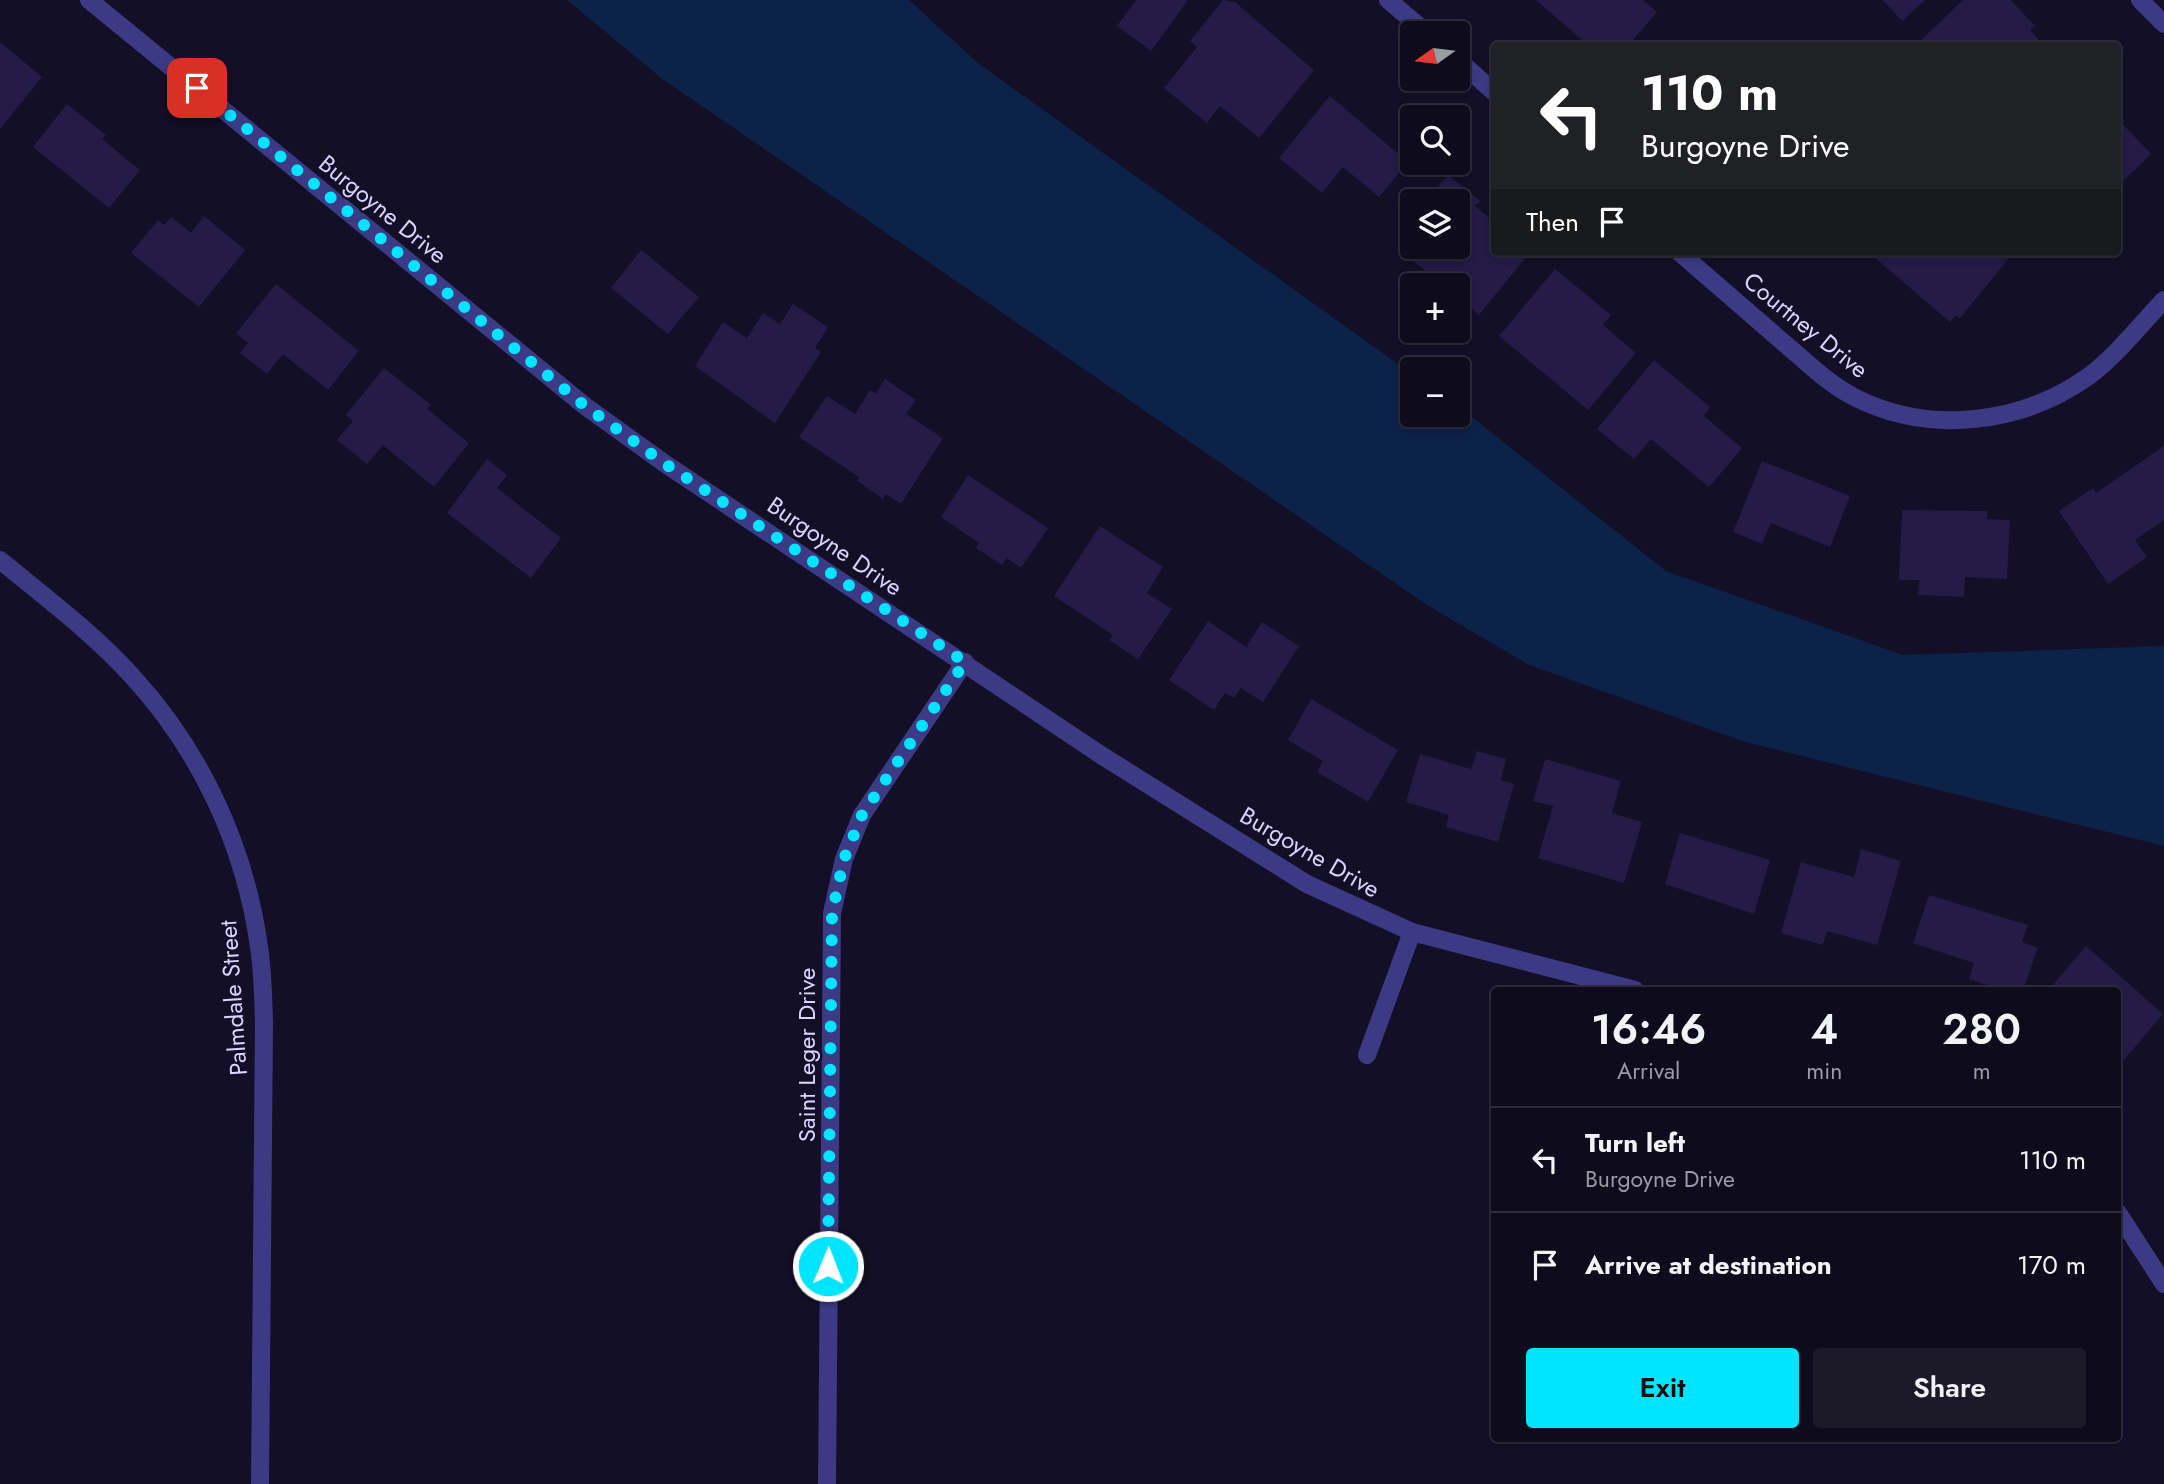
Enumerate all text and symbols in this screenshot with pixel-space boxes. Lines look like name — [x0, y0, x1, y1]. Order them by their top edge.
north arrow — [1400, 21, 1470, 91]
map controls — [1400, 21, 1470, 427]
pin — [167, 58, 227, 118]
text: 110 m — [1641, 58, 1778, 128]
icon: arrive — [178, 69, 216, 107]
icon: left — [1526, 70, 1617, 161]
button: search — [1400, 105, 1470, 175]
text: Burgoyne Drive — [1641, 123, 1849, 169]
street label: Burgoyne Drive — [311, 146, 455, 272]
button: layers — [1400, 189, 1470, 259]
text: Then — [1526, 203, 1579, 241]
icon: arrive — [1593, 203, 1631, 241]
street label: Courtney Drive — [1736, 264, 1876, 386]
button: + — [1400, 273, 1470, 343]
button: − — [1400, 357, 1470, 427]
street label: Burgoyne Drive — [760, 488, 910, 604]
street label: Burgoyne Drive — [1234, 798, 1386, 906]
street label: Palmdale Street — [210, 919, 256, 1077]
street label: Saint Leger Drive — [789, 968, 824, 1142]
text: 16:46 — [1591, 999, 1706, 1060]
text: 4 — [1810, 999, 1838, 1060]
text: 280 — [1942, 999, 2021, 1060]
text: Arrival — [1617, 1054, 1680, 1088]
text: min — [1806, 1054, 1842, 1088]
text: m — [1973, 1054, 1991, 1088]
text: Turn left — [1585, 1124, 1685, 1162]
icon: left — [1526, 1141, 1564, 1179]
text: 110 m — [2019, 1141, 2086, 1179]
text: Burgoyne Drive — [1585, 1162, 1735, 1196]
position arrow — [791, 1229, 865, 1303]
icon: arrive — [1526, 1246, 1564, 1284]
text: Arrive at destination — [1585, 1246, 1832, 1284]
text: 170 m — [2017, 1246, 2086, 1284]
button: Exit — [1526, 1348, 1799, 1428]
button: Share — [1813, 1348, 2086, 1428]

